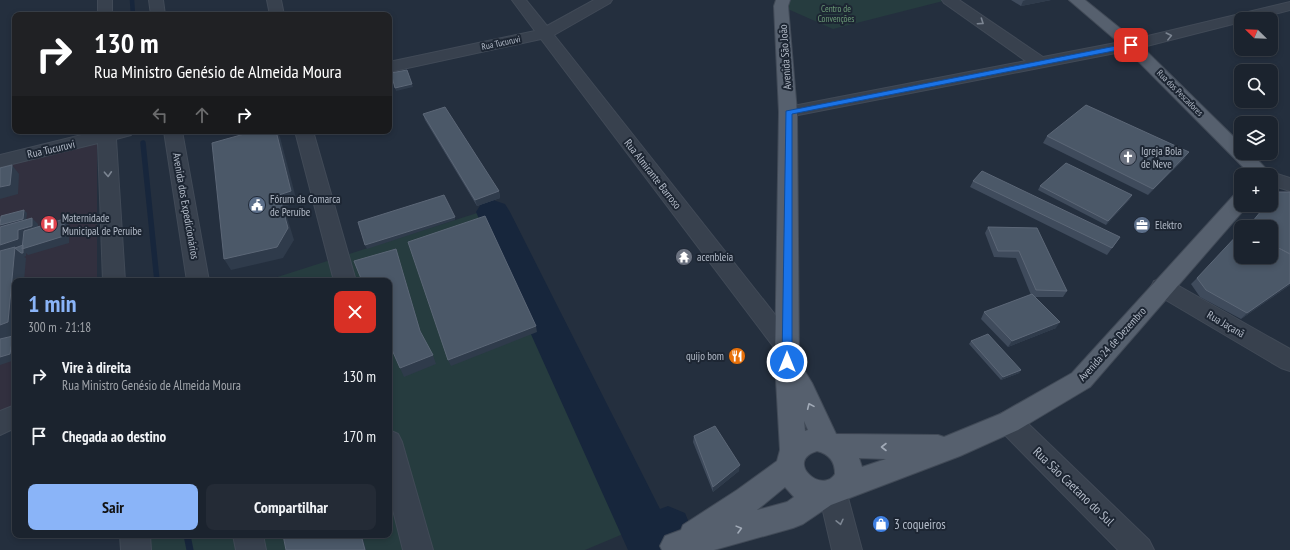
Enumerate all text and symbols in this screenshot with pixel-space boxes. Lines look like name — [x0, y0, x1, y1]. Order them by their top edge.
park label: Centro de Convenções — [818, 3, 854, 24]
north arrow — [1234, 12, 1278, 56]
map controls — [1234, 12, 1278, 264]
one-way arrow — [977, 17, 984, 25]
text: 130 m — [94, 24, 158, 61]
street label: Avenida São João — [776, 24, 794, 90]
icon: right — [28, 28, 80, 80]
pin — [1114, 28, 1148, 62]
one-way arrow — [1166, 32, 1172, 40]
street label: Rua Tucuruvi — [480, 33, 521, 52]
icon: arrive — [1120, 34, 1142, 56]
text: Rua Ministro Genésio de Almeida Moura — [94, 60, 342, 83]
button: search — [1234, 64, 1278, 108]
street label: Rua dos Pescadores — [1155, 67, 1206, 118]
icon: left — [149, 104, 171, 126]
icon: ahead — [191, 104, 213, 126]
icon: right — [233, 104, 255, 126]
button: layers — [1234, 116, 1278, 160]
street label: Rua Almirante Barroso — [621, 136, 685, 212]
street label: Rua Tucuruvi — [26, 137, 76, 161]
place label: Igreja Bola de Neve — [1141, 144, 1182, 171]
church icon: Igreja Bola de Neve — [1118, 147, 1138, 167]
street label: Avenida dos Expedicionários — [170, 152, 202, 261]
button: + — [1234, 168, 1278, 212]
one-way arrow — [104, 171, 113, 178]
place label: Fórum da Comarca de Peruíbe — [270, 192, 340, 219]
public building icon: Fórum da Comarca de Peruíbe — [247, 195, 267, 215]
place label: Maternidade Municipal de Peruibe — [62, 211, 142, 238]
hospital icon: Maternidade Municipal de Peruibe — [39, 214, 59, 234]
office icon: Elektro — [1132, 215, 1152, 235]
place label: Elektro — [1155, 218, 1182, 232]
button: − — [1234, 220, 1278, 264]
temple icon: acenbleia — [674, 247, 694, 267]
place label: acenbleia — [697, 250, 733, 264]
text: 1 min — [28, 288, 76, 319]
button: close — [334, 291, 376, 333]
street label: Avenida 24 de Dezembro — [1075, 304, 1149, 384]
street label: Rua Jaçanã — [1205, 308, 1247, 340]
text: 300 m · 21:18 — [28, 319, 91, 336]
position arrow — [766, 341, 808, 383]
restaurant icon: quijo bom — [727, 346, 747, 366]
place label: quijo bom — [686, 349, 724, 363]
text: Vire à direita — [62, 358, 131, 377]
icon: right — [28, 365, 50, 387]
text: 130 m — [343, 367, 376, 386]
text: Rua Ministro Genésio de Almeida Moura — [62, 377, 241, 394]
one-way arrow — [807, 403, 815, 410]
icon: arrive — [28, 425, 50, 447]
text: Chegada ao destino — [62, 427, 166, 446]
text: 170 m — [343, 427, 376, 446]
one-way arrow — [881, 443, 887, 451]
street label: Rua São Caetano do Sul — [1029, 443, 1118, 529]
button: Sair — [28, 484, 198, 530]
button: Compartilhar — [206, 484, 376, 530]
shop icon: 3 coqueiros — [871, 514, 891, 534]
place label: 3 coqueiros — [894, 516, 946, 533]
one-way arrow — [835, 518, 844, 525]
one-way arrow — [736, 525, 742, 533]

